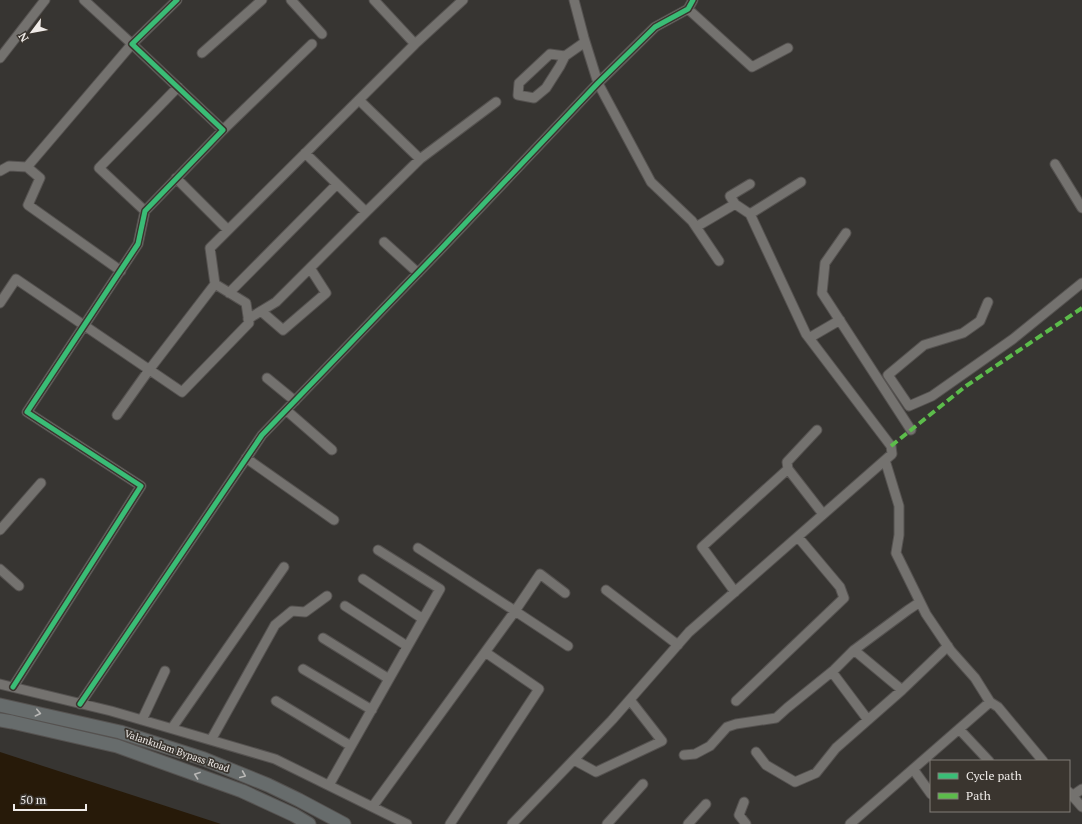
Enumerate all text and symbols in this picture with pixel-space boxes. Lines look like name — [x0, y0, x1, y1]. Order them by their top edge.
north arrow — [12, 12, 52, 52]
text: N — [15, 29, 32, 45]
one-way arrow — [35, 709, 41, 717]
street label: Valankulam Bypass Road — [123, 727, 232, 775]
legend — [930, 760, 1070, 812]
text: Cycle path — [966, 768, 1022, 783]
one-way arrow — [239, 770, 246, 778]
one-way arrow — [194, 771, 201, 779]
scale bar — [14, 786, 86, 812]
text: Path — [966, 788, 991, 803]
text: 50 m — [20, 792, 47, 807]

